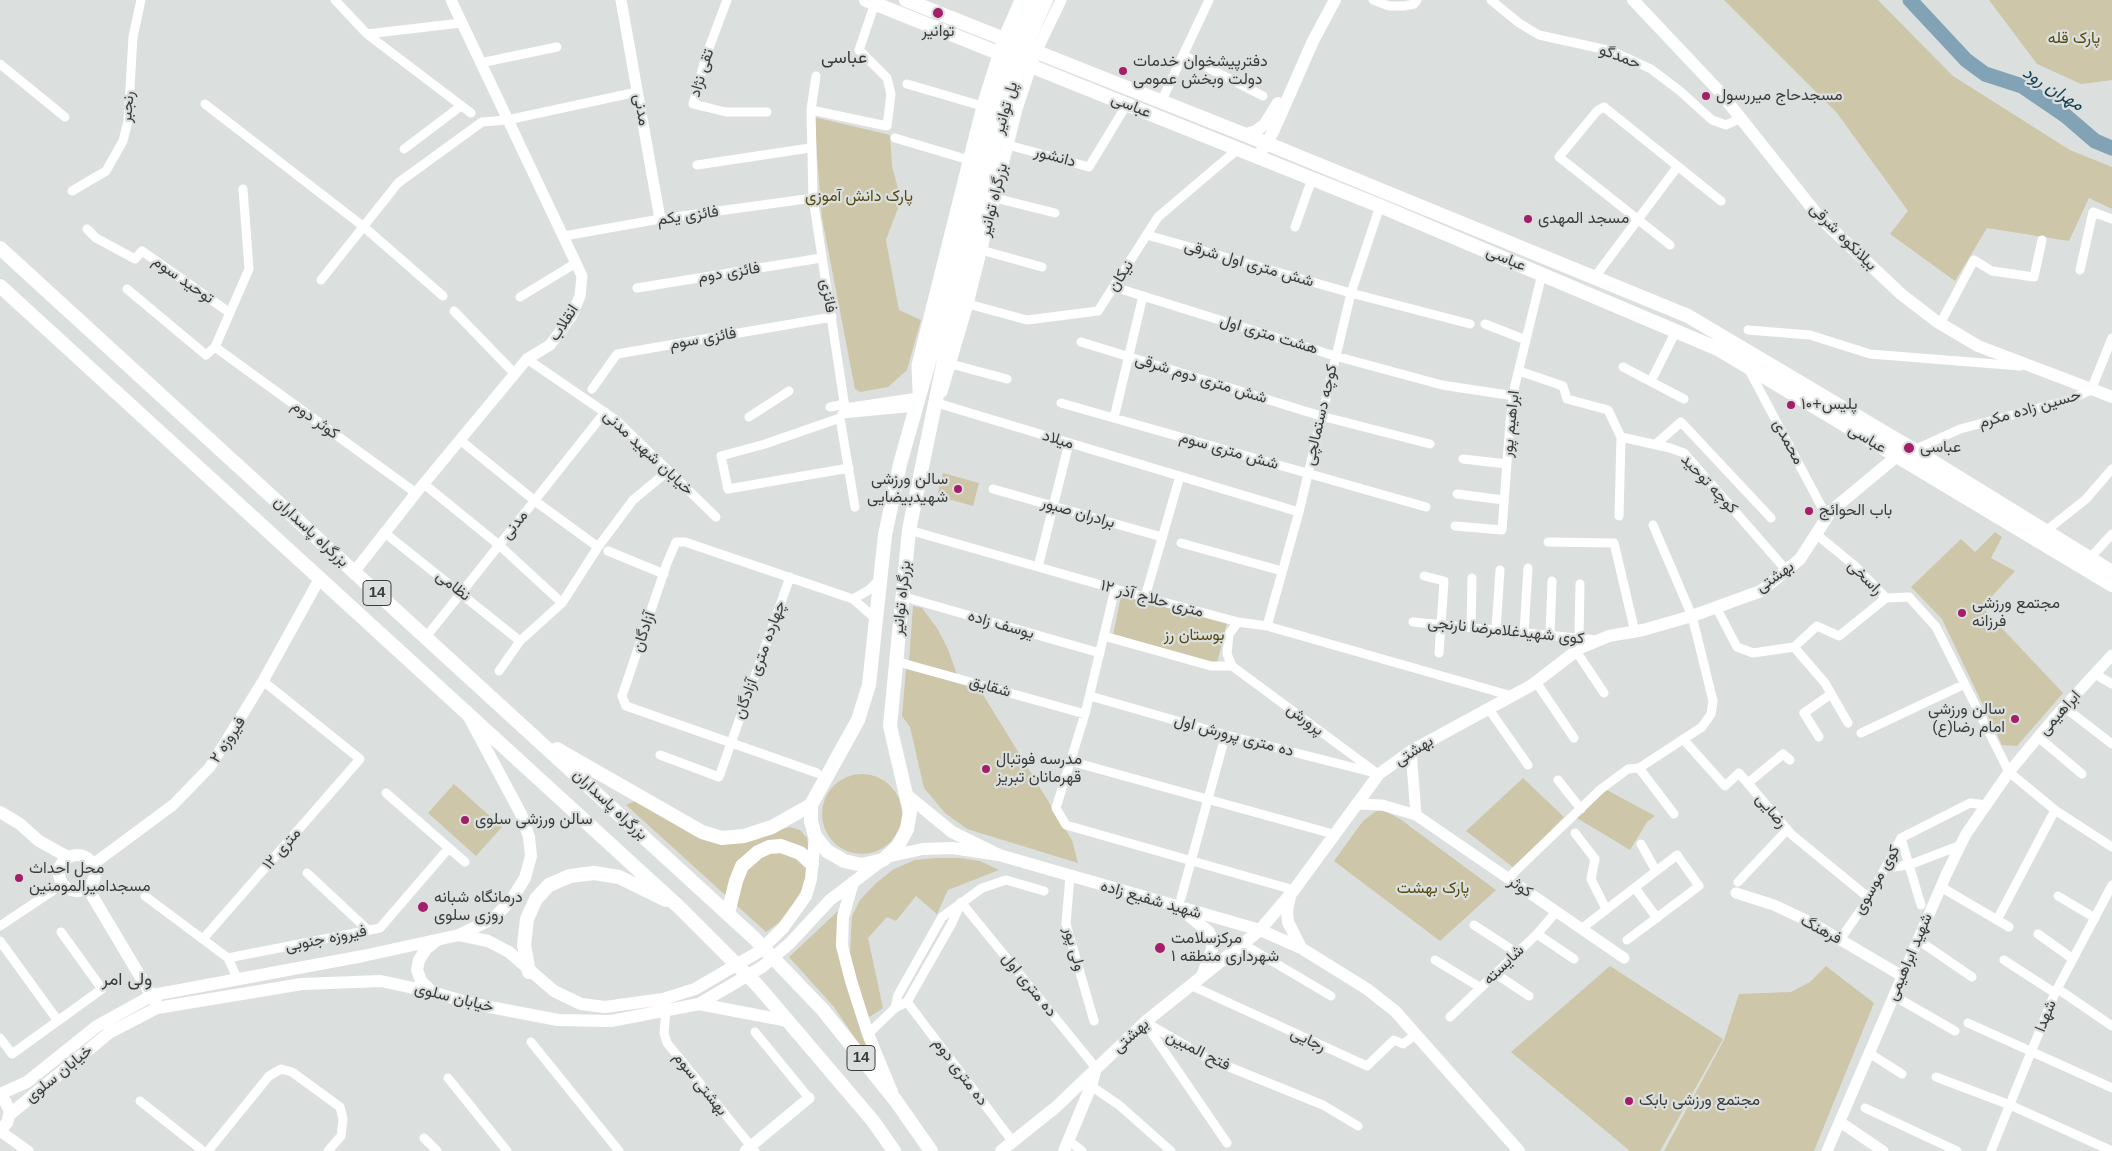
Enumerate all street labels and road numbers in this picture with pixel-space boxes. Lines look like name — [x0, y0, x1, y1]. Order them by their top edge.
street label: حمدگو — [1597, 40, 1643, 74]
street label: تقی نژاد — [686, 46, 718, 100]
street label: پل توانیر — [989, 80, 1023, 136]
street label: عباسى — [1108, 89, 1154, 123]
street label: رنجبر — [117, 90, 139, 124]
street label: مدنی — [629, 93, 653, 127]
street label: دانشور — [1032, 142, 1078, 172]
street label: بزرگراه توانیر — [976, 161, 1012, 239]
street label: بیلانکوه شرقی — [1805, 199, 1881, 275]
street label: فائزی یکم — [656, 202, 720, 230]
street label: شش متری اول شرقی — [1182, 236, 1316, 292]
street label: عباسى — [1483, 242, 1529, 276]
street label: توحید سوم — [149, 252, 217, 308]
street label: نیکان — [1104, 257, 1138, 295]
street label: فائزی دوم — [697, 259, 761, 287]
street label: فائزی — [816, 278, 840, 314]
street label: انقلاب — [545, 301, 583, 345]
street label: هشت متری اول — [1218, 311, 1320, 359]
street label: فائزی سوم — [668, 324, 738, 354]
street label: شش متری دوم شرقی — [1133, 350, 1269, 408]
street label: کوچه دستمالچی — [1300, 363, 1342, 467]
street label: حسین زاده مکرم — [1977, 385, 2083, 433]
street label: ابراهیم پور — [1498, 390, 1524, 458]
street label: کوثر دوم — [288, 396, 342, 444]
street label: خیابان شهید مدنی — [599, 406, 697, 500]
street label: محمدی — [1768, 416, 1808, 468]
street label: عباسى — [1844, 420, 1890, 458]
street label: میلاد — [1040, 426, 1076, 454]
street label: شش متری سوم — [1177, 428, 1281, 474]
street label: کوچه توحید — [1676, 450, 1742, 518]
street label: بزرگراه پاسداران — [270, 492, 352, 572]
street label: برادران صبور — [1039, 493, 1117, 533]
street label: مدنی — [497, 507, 533, 543]
street label: راسخی — [1843, 556, 1887, 600]
street label: بهشتی — [1752, 557, 1798, 597]
street label: بزرگراه توانیر — [889, 560, 915, 636]
street label: نظامی — [432, 566, 474, 606]
street label: ۱۲ متری حلاج آذر — [1098, 576, 1206, 622]
road number: 14 — [363, 580, 391, 606]
street label: چهارده متری آزادگان — [730, 598, 790, 722]
street label: یوسف زاده — [966, 606, 1036, 644]
street label: آزادگان — [628, 609, 660, 655]
street label: کوی شهیدغلامرضا نارنجی — [1427, 613, 1585, 649]
street label: شقایق — [967, 672, 1013, 702]
street label: ابراهیمی — [2035, 687, 2085, 739]
street label: پرورش — [1283, 700, 1327, 740]
street label: ده متری پرورش اول — [1172, 711, 1296, 761]
street label: فیروزه ٢ — [206, 713, 250, 767]
street label: بهشتی — [1391, 732, 1437, 770]
street label: بزرگراه پاسداران — [569, 765, 651, 845]
street label: رضایی — [1751, 790, 1791, 832]
street label: ۱۲ متری — [259, 824, 305, 874]
street label: کوی موسوی — [1850, 842, 1904, 918]
street label: کوثر — [1504, 872, 1536, 902]
street label: شهید شفیع زاده — [1098, 876, 1204, 924]
street label: شهید ابراهیمی — [1883, 910, 1937, 1004]
street label: فرهنگ — [1797, 911, 1845, 949]
street label: فیروزه جنوبی — [284, 922, 368, 956]
street label: ولی پور — [1059, 925, 1089, 973]
street label: شایسته — [1479, 941, 1529, 989]
street label: ده متری اول — [997, 949, 1061, 1021]
street label: خیابان سلوی — [412, 979, 496, 1017]
street label: شهدا — [2031, 997, 2061, 1035]
street label: بهشتی — [1109, 1015, 1153, 1057]
street label: رجایی — [1287, 1024, 1329, 1056]
street label: فتح المبین — [1163, 1027, 1233, 1075]
street label: ده متری دوم — [928, 1034, 992, 1110]
street label: خیابان سلوی — [21, 1041, 97, 1107]
road number: 14 — [847, 1046, 875, 1070]
street label: بهشتی سوم — [669, 1048, 731, 1120]

